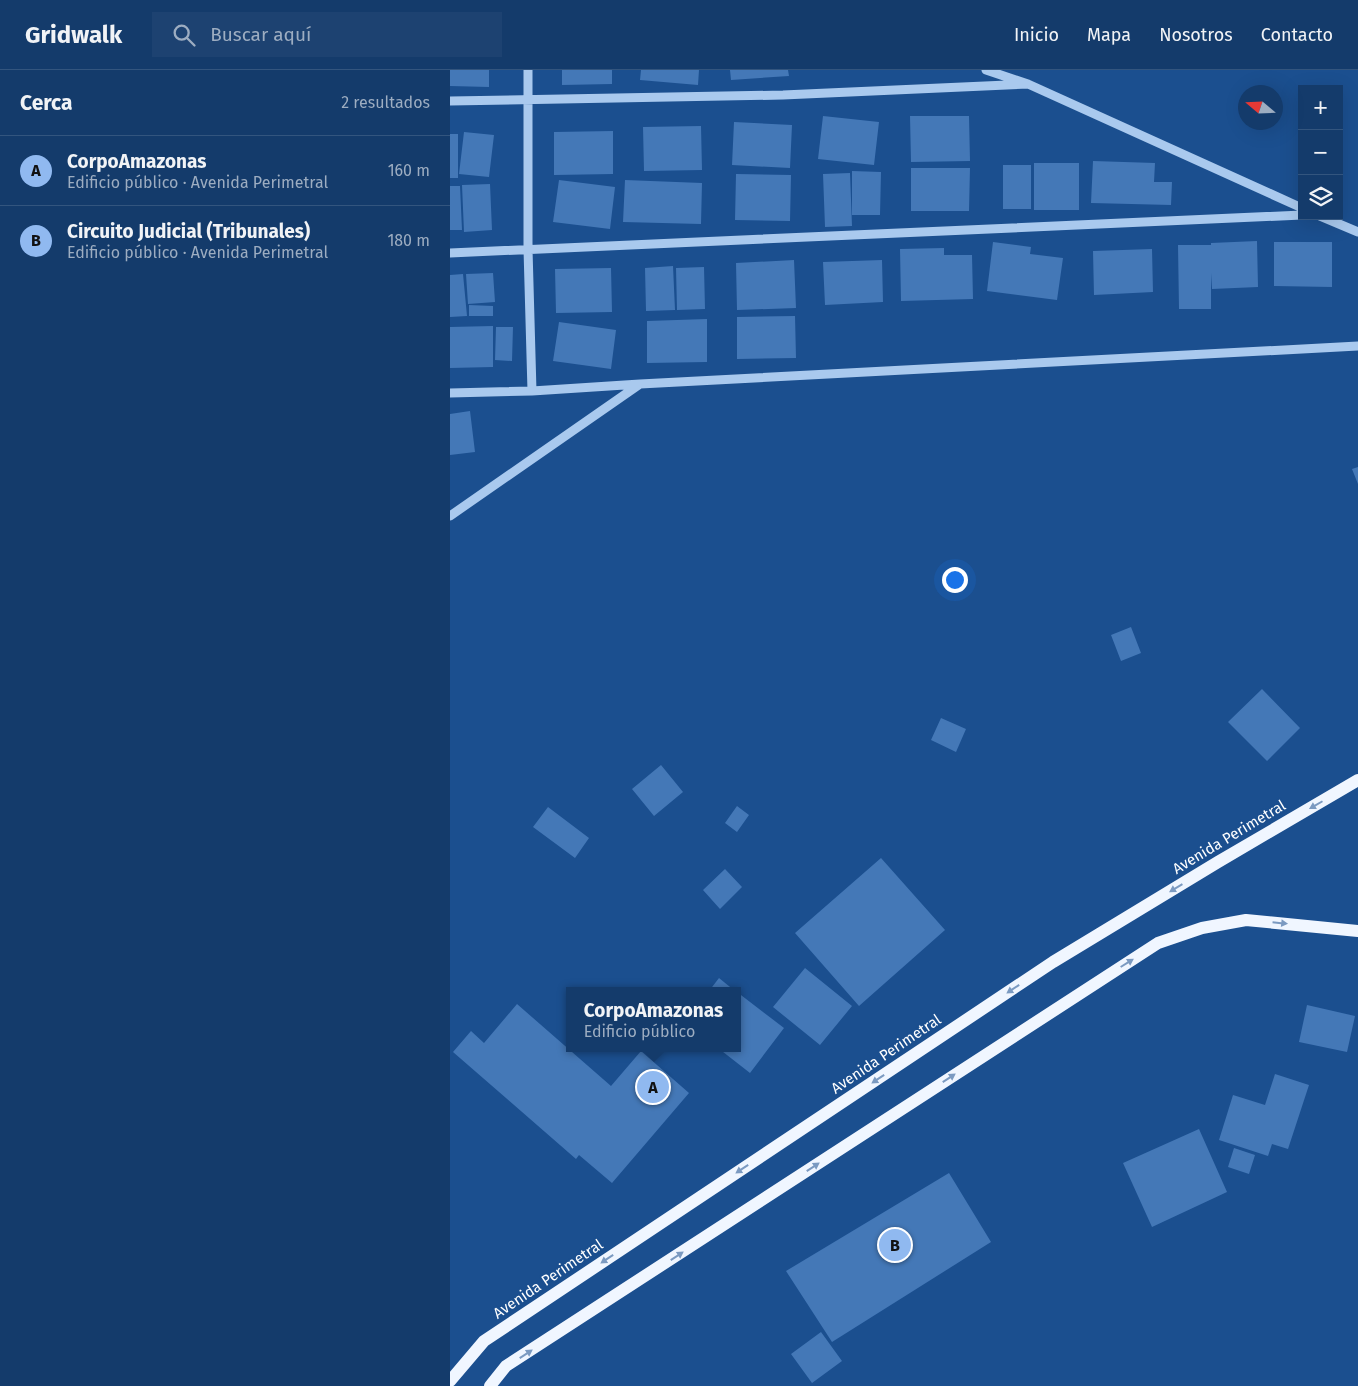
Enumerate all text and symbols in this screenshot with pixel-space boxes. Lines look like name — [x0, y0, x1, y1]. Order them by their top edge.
search box — [152, 12, 502, 57]
text: Gridwalk — [25, 21, 122, 49]
icon: search — [170, 21, 198, 49]
text: Buscar aquí — [210, 23, 311, 46]
text: Inicio — [1014, 24, 1059, 46]
text: Mapa — [1087, 24, 1131, 46]
text: Nosotros — [1159, 24, 1233, 46]
text: Contacto — [1261, 24, 1333, 46]
north arrow — [1238, 85, 1283, 130]
map controls — [1298, 85, 1343, 220]
button: + — [1298, 85, 1343, 130]
text: Cerca — [20, 90, 72, 116]
text: 2 resultados — [341, 93, 430, 112]
button: − — [1298, 130, 1343, 175]
text: CorpoAmazonas — [67, 150, 206, 173]
text: A — [31, 161, 41, 180]
text: 160 m — [388, 161, 430, 180]
text: Edificio público · Avenida Perimetral — [67, 173, 328, 192]
button: layers — [1298, 175, 1343, 220]
text: Circuito Judicial (Tribunales) — [67, 220, 310, 243]
text: B — [31, 231, 41, 250]
text: 180 m — [387, 231, 430, 250]
text: Edificio público · Avenida Perimetral — [67, 243, 328, 262]
your location — [942, 567, 968, 593]
street label: Avenida Perimetral — [1169, 796, 1289, 878]
one-way arrow — [1309, 800, 1322, 809]
one-way arrow — [1169, 883, 1183, 892]
one-way arrow — [1273, 920, 1289, 928]
one-way arrow — [1120, 958, 1134, 968]
one-way arrow — [1006, 984, 1020, 994]
popup — [566, 987, 741, 1052]
text: CorpoAmazonas — [584, 999, 723, 1022]
street label: Avenida Perimetral — [828, 1010, 945, 1097]
text: Edificio público — [584, 1022, 695, 1041]
pin: A — [637, 1068, 669, 1106]
one-way arrow — [942, 1073, 956, 1083]
one-way arrow — [871, 1074, 884, 1084]
one-way arrow — [806, 1162, 819, 1172]
one-way arrow — [736, 1164, 749, 1174]
pin: B — [879, 1226, 911, 1264]
street label: Avenida Perimetral — [490, 1235, 607, 1322]
one-way arrow — [670, 1251, 683, 1260]
one-way arrow — [600, 1254, 614, 1264]
one-way arrow — [519, 1349, 532, 1359]

